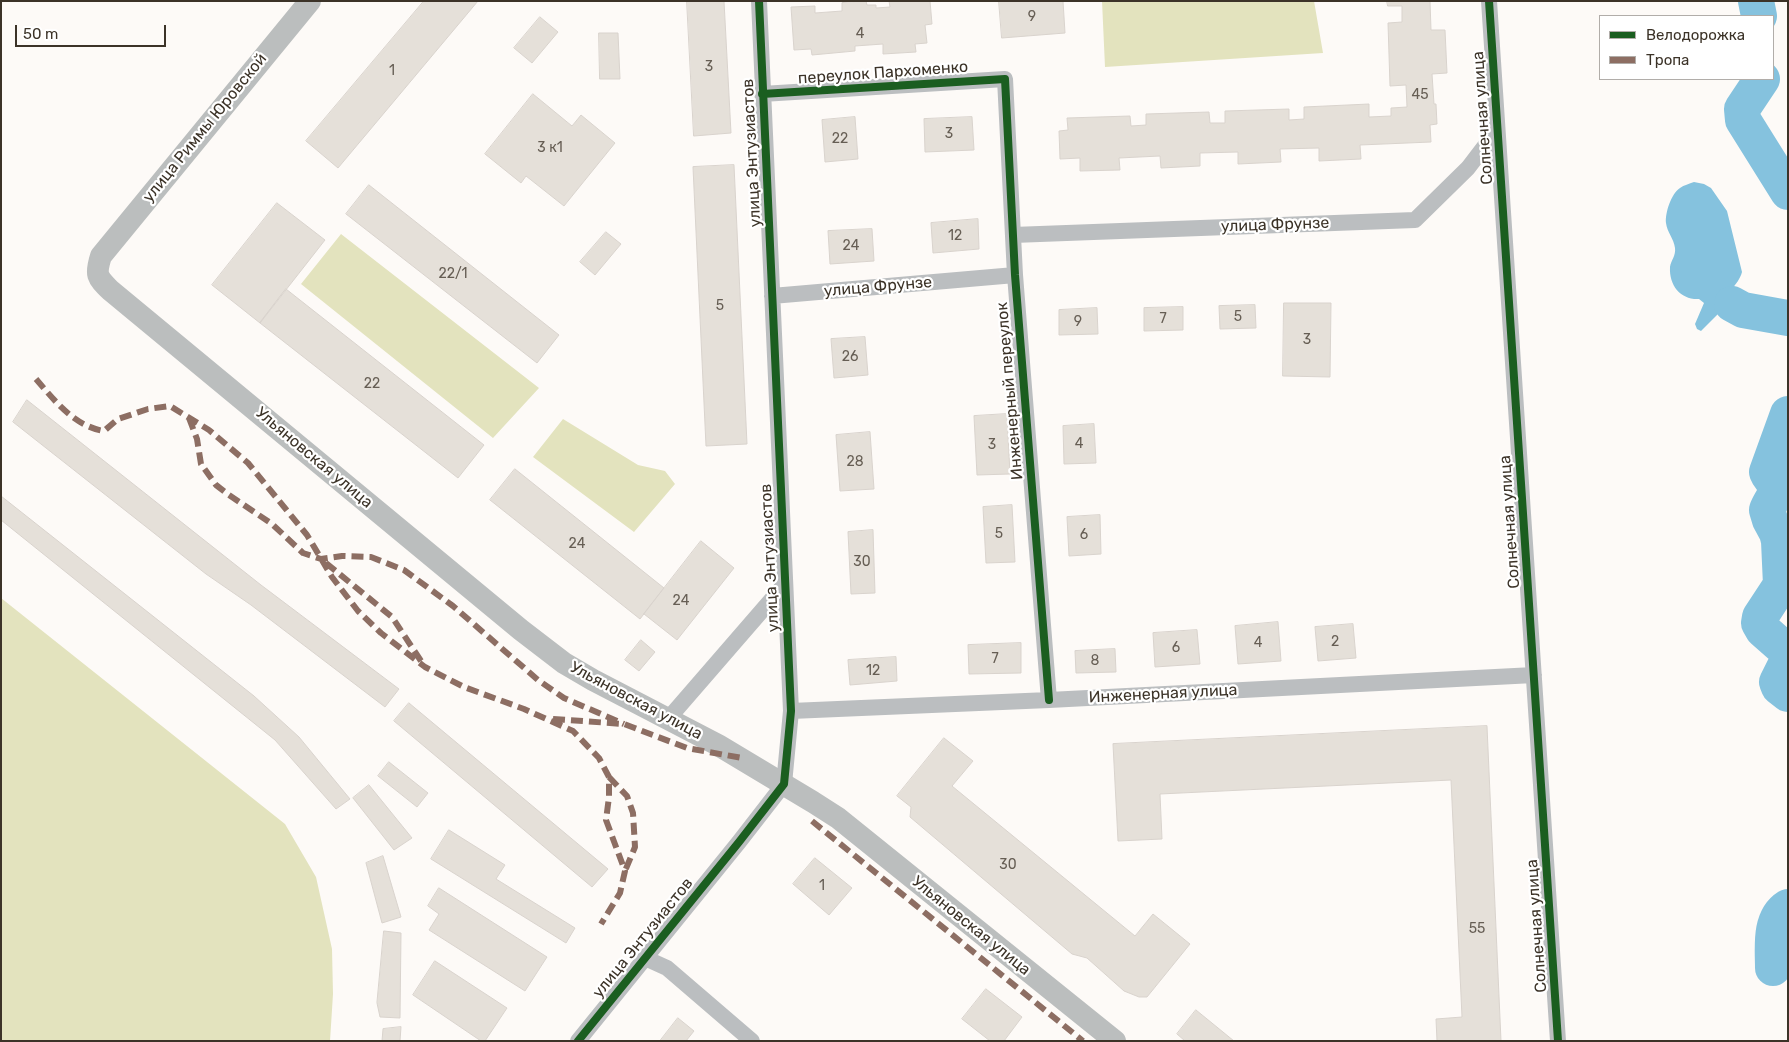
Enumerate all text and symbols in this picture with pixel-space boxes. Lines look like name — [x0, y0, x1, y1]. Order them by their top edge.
house number: 9 — [1028, 9, 1036, 25]
scale bar — [18, 15, 169, 47]
legend — [1599, 15, 1774, 80]
text: 50 m — [23, 25, 58, 43]
house number: 4 — [856, 26, 864, 42]
text: Велодорожка — [1646, 26, 1745, 44]
street label: улица Риммы Юровской — [139, 50, 271, 206]
street label: Солнечная улица — [1469, 51, 1497, 185]
text: Тропа — [1646, 51, 1689, 69]
street label: переулок Пархоменко — [797, 57, 969, 89]
house number: 3 — [705, 59, 713, 75]
house number: 1 — [389, 63, 395, 79]
street label: улица Энтузиастов — [739, 78, 765, 228]
house number: 45 — [1411, 87, 1429, 103]
house number: 3 — [945, 126, 953, 142]
house number: 22 — [832, 131, 848, 147]
house number: 3 к1 — [537, 140, 563, 156]
street label: улица Фрунзе — [1220, 214, 1330, 236]
house number: 12 — [948, 228, 962, 244]
house number: 24 — [843, 238, 859, 254]
house number: 22/1 — [438, 266, 468, 282]
street label: улица Фрунзе — [823, 273, 933, 301]
house number: 5 — [716, 298, 724, 314]
street label: Инженерный переулок — [993, 301, 1027, 481]
house number: 5 — [1234, 309, 1242, 325]
house number: 7 — [1159, 311, 1167, 327]
house number: 9 — [1074, 314, 1082, 330]
house number: 3 — [1303, 332, 1311, 348]
house number: 26 — [842, 349, 858, 365]
house number: 22 — [364, 376, 380, 392]
street label: Ульяновская улица — [252, 403, 376, 513]
house number: 4 — [1075, 436, 1083, 452]
house number: 3 — [988, 437, 996, 453]
house number: 28 — [846, 454, 864, 470]
street label: Солнечная улица — [1496, 455, 1524, 589]
street label: улица Энтузиастов — [757, 483, 783, 633]
house number: 5 — [995, 526, 1003, 542]
house number: 6 — [1080, 527, 1088, 543]
house number: 24 — [569, 536, 585, 552]
house number: 30 — [853, 554, 871, 570]
house number: 24 — [673, 593, 689, 609]
house number: 2 — [1331, 634, 1339, 650]
house number: 4 — [1254, 635, 1262, 651]
house number: 6 — [1172, 640, 1180, 656]
house number: 7 — [991, 651, 999, 667]
house number: 8 — [1091, 653, 1099, 669]
street label: Ульяновская улица — [567, 658, 705, 744]
house number: 12 — [866, 663, 880, 679]
street label: Инженерная улица — [1088, 681, 1238, 707]
house number: 30 — [999, 857, 1017, 873]
street label: Солнечная улица — [1523, 859, 1551, 993]
street label: Ульяновская улица — [908, 872, 1034, 980]
street label: улица Энтузиастов — [589, 874, 697, 1002]
house number: 1 — [819, 878, 825, 894]
house number: 55 — [1469, 921, 1485, 937]

